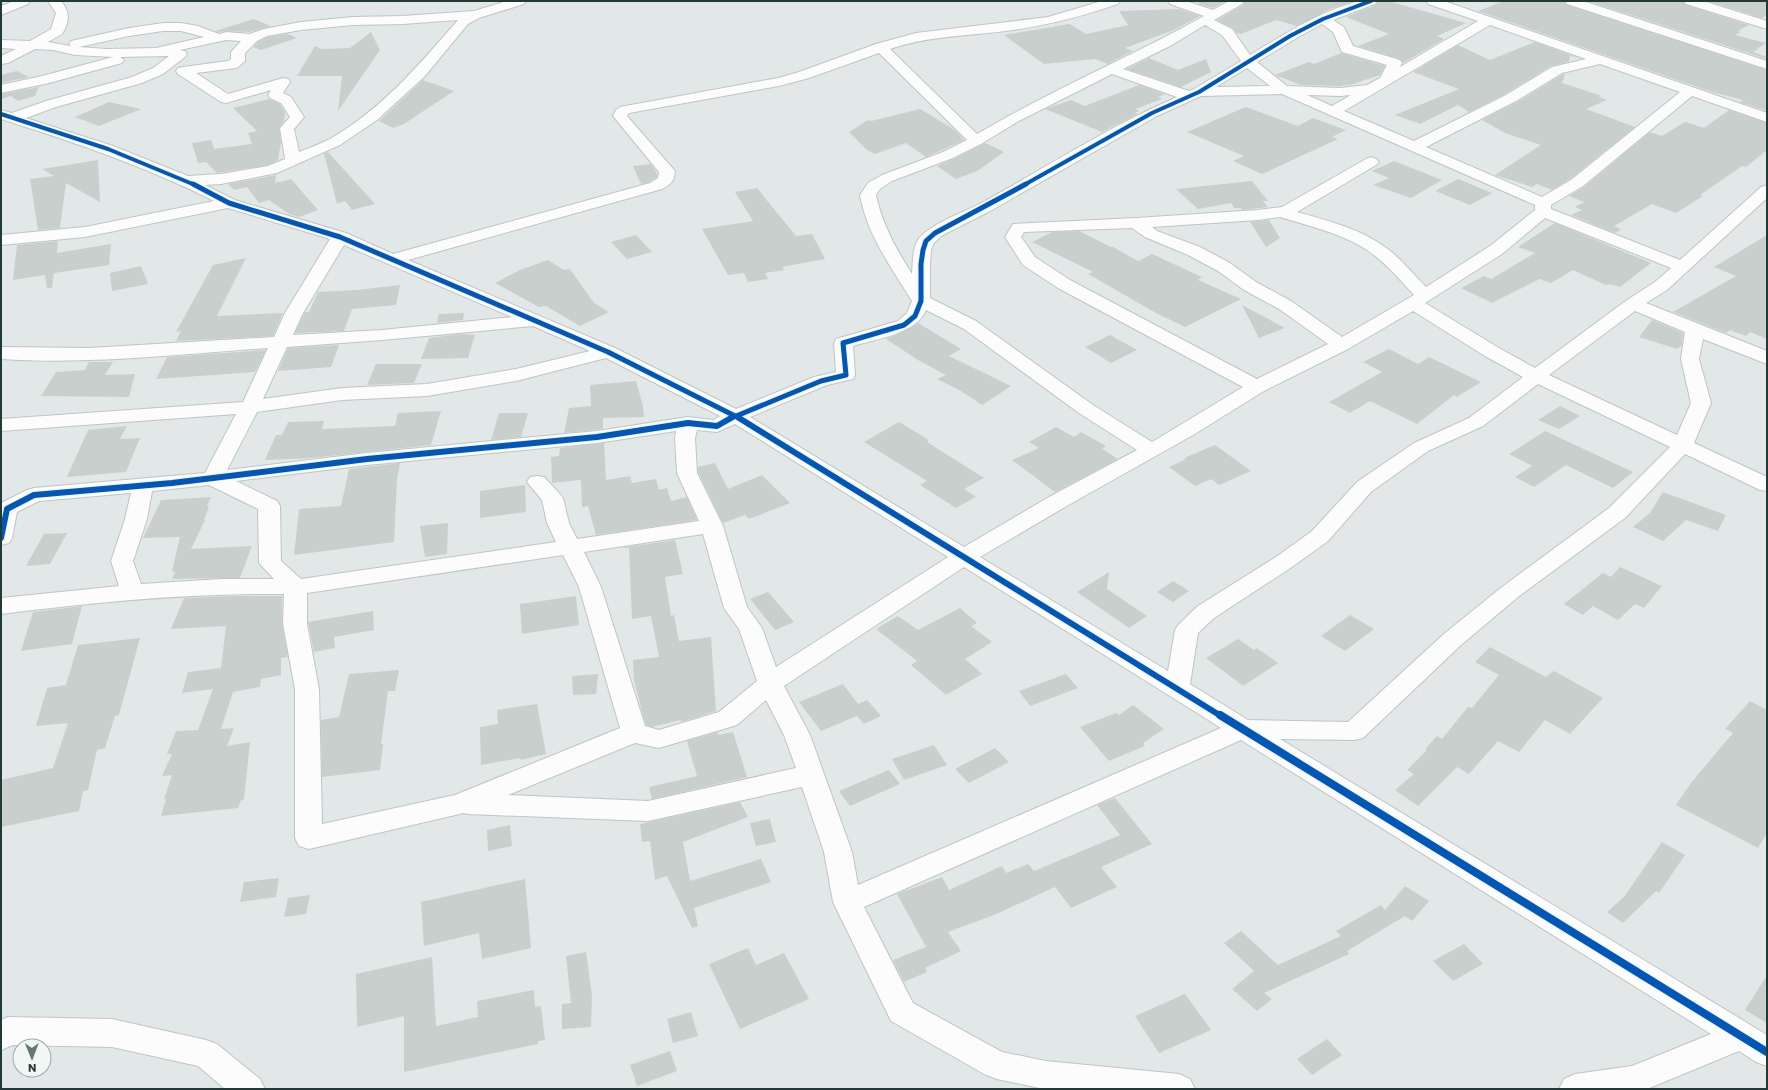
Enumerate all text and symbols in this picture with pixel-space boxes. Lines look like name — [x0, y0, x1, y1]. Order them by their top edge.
north arrow — [12, 1038, 52, 1078]
text: N — [28, 1060, 36, 1076]

